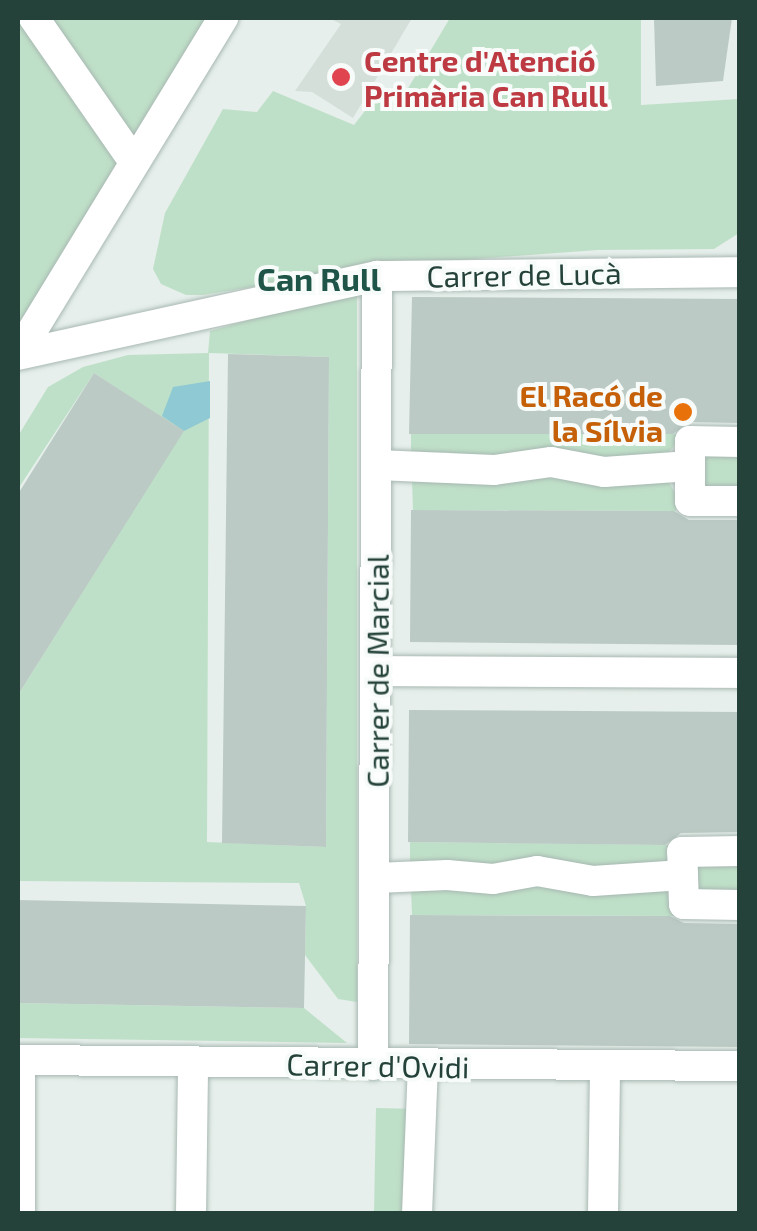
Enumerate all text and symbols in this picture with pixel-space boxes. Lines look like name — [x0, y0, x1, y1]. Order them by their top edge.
place label: Centre d'Atenció Primària Can Rull — [364, 42, 608, 112]
marker: Centre d'Atenció Primària Can Rull — [328, 64, 354, 90]
street label: Carrer de Lucà — [426, 254, 622, 294]
district label: Can Rull — [257, 259, 381, 297]
place label: El Racó de la Sílvia — [519, 377, 663, 448]
marker: El Racó de la Sílvia — [672, 401, 694, 423]
street label: Carrer de Marcial — [359, 554, 395, 788]
street label: Carrer d'Ovidi — [286, 1045, 470, 1085]

